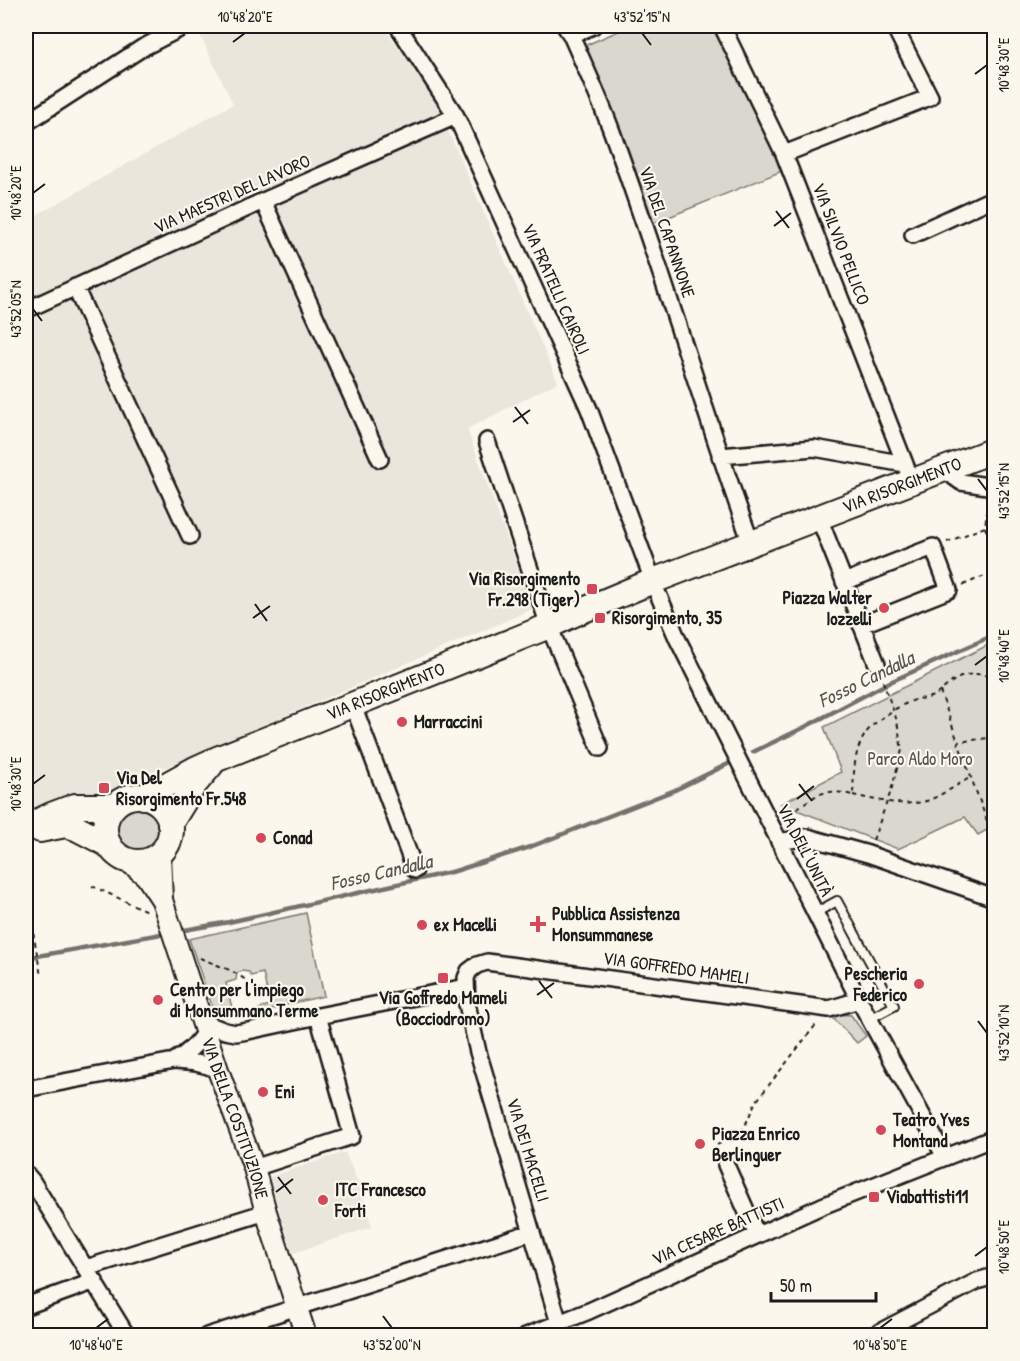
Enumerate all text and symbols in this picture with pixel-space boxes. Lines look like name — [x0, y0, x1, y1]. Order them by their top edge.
text: 10°48'20"E — [217, 6, 273, 27]
text: 43°52'15"N — [614, 6, 670, 27]
text: 10°48'30"E — [993, 37, 1014, 92]
street label: VIA MAESTRI DEL LAVORO — [149, 148, 314, 239]
street label: VIA DEL CAPANNONE — [633, 163, 702, 301]
text: 10°48'20"E — [5, 165, 26, 221]
street label: VIA SILVIO PELLICO — [807, 179, 876, 309]
street label: VIA FRATELLI CAIROLI — [516, 219, 597, 358]
text: 43°52'05"N — [5, 280, 26, 338]
street label: VIA RISORGIMENTO — [839, 451, 965, 519]
text: 43°52'15"N — [993, 463, 1014, 519]
place label: Via Risorgimento Fr.298 (Tiger) — [468, 566, 581, 613]
marker: Via Risorgimento Fr.298 (Tiger) — [585, 582, 599, 596]
place label: Piazza Walter Iozzelli — [782, 585, 872, 631]
marker: Piazza Walter Iozzelli — [877, 601, 891, 615]
place label: Risorgimento, 35 — [612, 605, 722, 631]
marker: Risorgimento, 35 — [593, 611, 607, 625]
text: 10°48'40"E — [993, 629, 1014, 683]
water label: Fosso Candalla — [813, 643, 920, 713]
street label: VIA RISORGIMENTO — [322, 656, 448, 726]
place label: Marraccini — [414, 709, 483, 734]
marker: Marraccini — [395, 715, 409, 729]
park label: Parco Aldo Moro — [867, 746, 973, 771]
text: 10°48'30"E — [5, 756, 26, 811]
place label: Via Del Risorgimento Fr.548 — [116, 765, 246, 812]
marker: Via Del Risorgimento Fr.548 — [97, 781, 111, 795]
street label: VIA DELL'UNITÀ — [771, 799, 840, 901]
place label: Conad — [273, 825, 312, 850]
marker: Conad — [254, 831, 268, 845]
water label: Fosso Candalla — [327, 846, 436, 896]
place label: Pubblica Assistenza Monsummanese — [552, 901, 680, 947]
place label: ex Macelli — [434, 912, 497, 937]
marker: Pubblica Assistenza Monsummanese — [529, 915, 547, 933]
marker: ex Macelli — [415, 918, 429, 932]
street label: VIA GOFFREDO MAMELI — [601, 945, 751, 990]
place label: Pescheria Federico — [845, 961, 908, 1007]
marker: Via Goffredo Mameli (Bocciodromo) — [436, 971, 450, 985]
place label: Centro per l'impiego di Monsummano Terme — [170, 977, 319, 1023]
marker: Pescheria Federico — [912, 977, 926, 991]
place label: Via Goffredo Mameli (Bocciodromo) — [378, 985, 508, 1031]
marker: Centro per l'impiego di Monsummano Terme — [151, 993, 165, 1007]
text: 43°52'10"N — [993, 1005, 1014, 1061]
street label: VIA DELLA COSTITUZIONE — [196, 1033, 275, 1202]
place label: Eni — [275, 1079, 295, 1104]
marker: Eni — [256, 1085, 270, 1099]
street label: VIA DEI MACELLI — [501, 1095, 556, 1205]
place label: Teatro Yves Montand — [892, 1107, 969, 1153]
place label: Piazza Enrico Berlinguer — [712, 1121, 800, 1168]
marker: Teatro Yves Montand — [874, 1123, 888, 1137]
marker: Piazza Enrico Berlinguer — [693, 1137, 707, 1151]
place label: ITC Francesco Forti — [334, 1177, 427, 1223]
place label: Viabattisti11 — [886, 1184, 969, 1209]
street label: VIA CESARE BATTISTI — [648, 1190, 788, 1271]
marker: Viabattisti11 — [867, 1190, 881, 1204]
marker: ITC Francesco Forti — [316, 1193, 330, 1207]
text: 10°48'50"E — [993, 1219, 1014, 1274]
scale bar — [771, 1265, 876, 1303]
text: 50 m — [780, 1273, 812, 1298]
text: 10°48'40"E — [69, 1334, 123, 1355]
text: 43°52'00"N — [363, 1334, 421, 1355]
text: 10°48'50"E — [853, 1334, 908, 1355]

